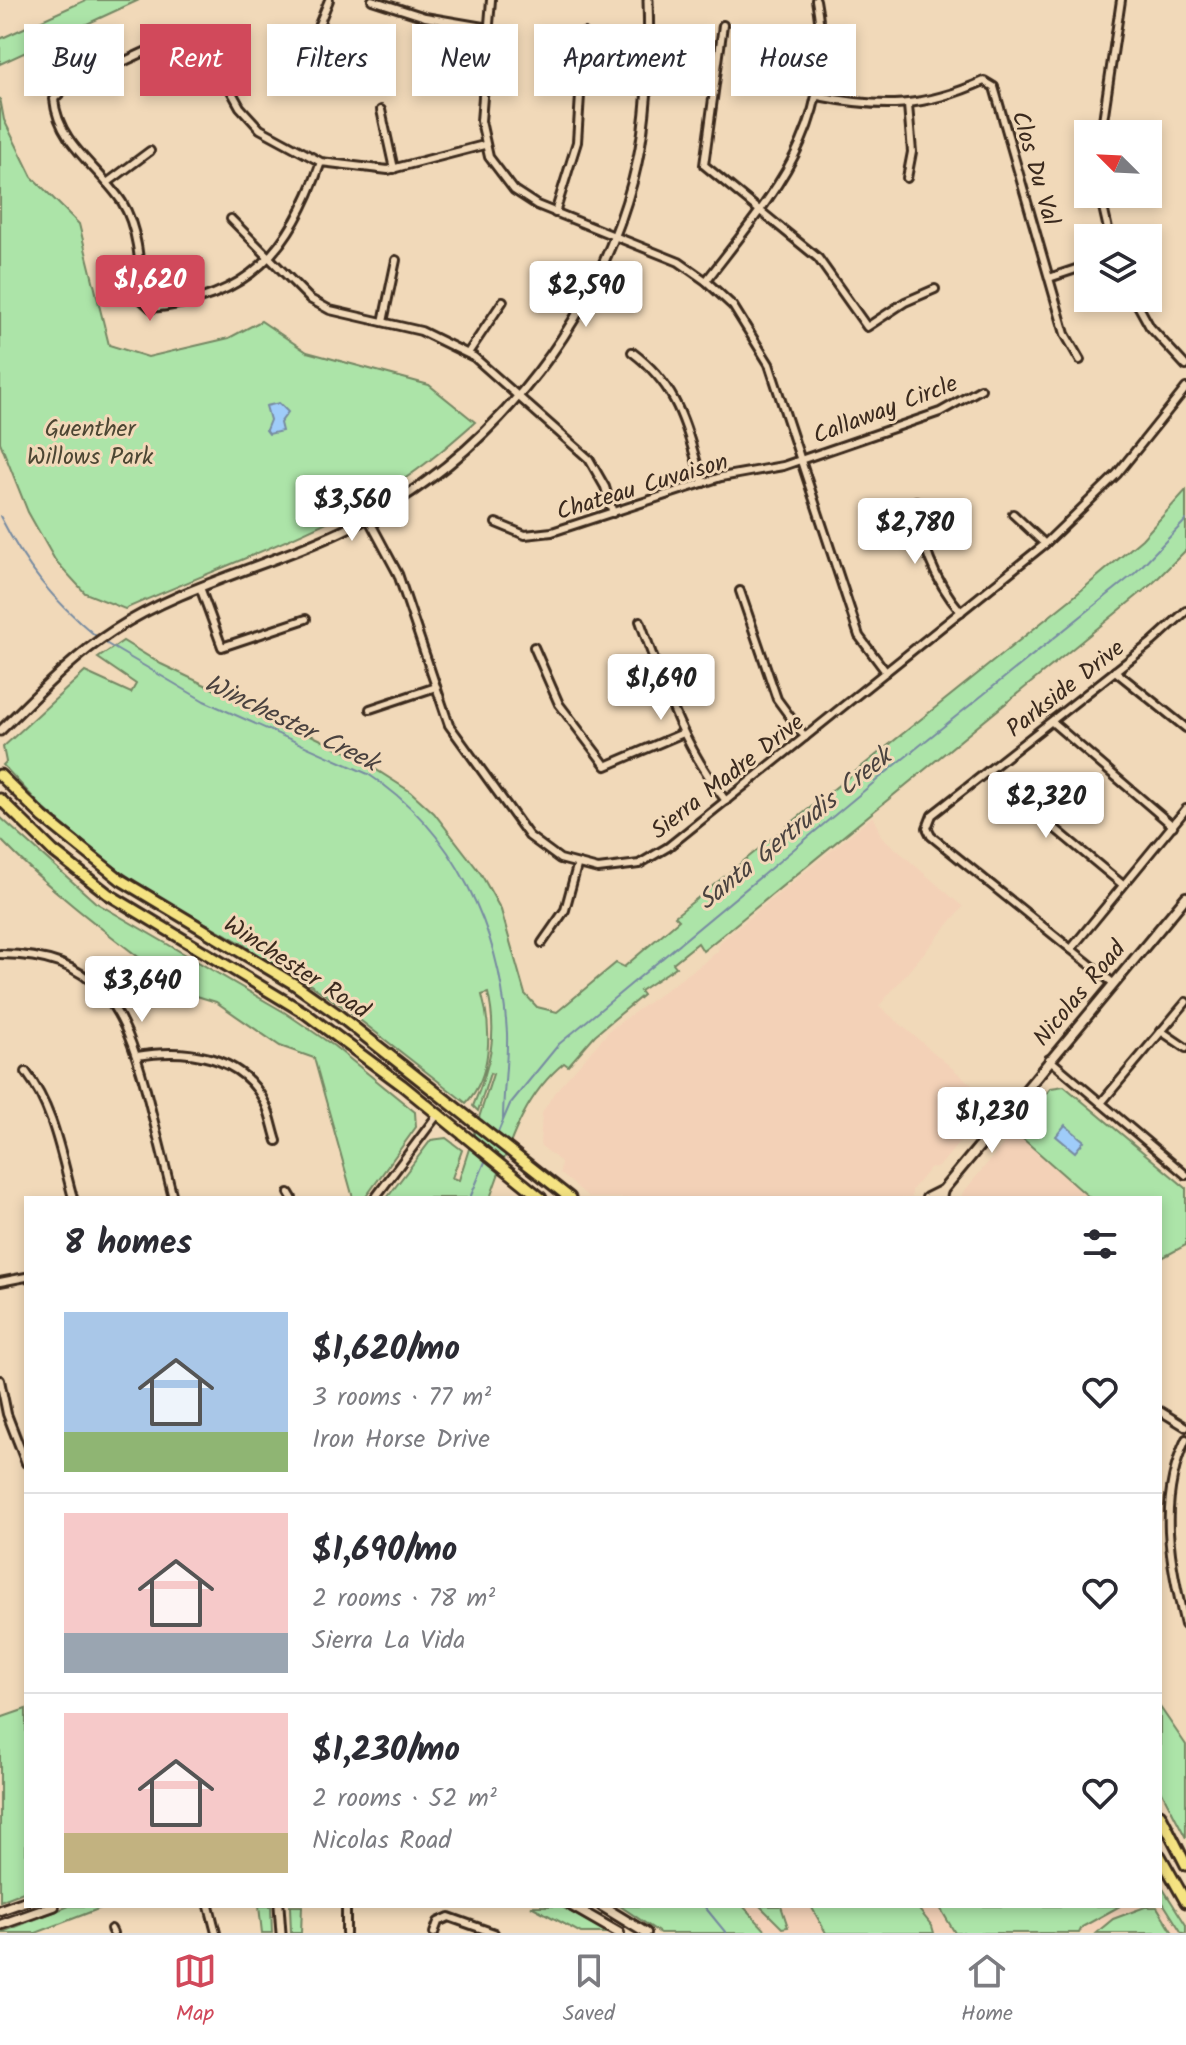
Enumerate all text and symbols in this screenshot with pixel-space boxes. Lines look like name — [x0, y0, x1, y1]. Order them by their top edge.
chip: Buy — [24, 24, 124, 96]
chip: Rent — [140, 24, 251, 96]
chip: Filters — [267, 24, 396, 96]
chip: New — [412, 24, 518, 96]
chip: Apartment — [534, 24, 715, 96]
chip: House — [731, 24, 856, 96]
street label: Clos Du Val — [1000, 107, 1070, 230]
north arrow — [1074, 120, 1162, 208]
map controls — [1074, 120, 1162, 312]
button: layers — [1074, 224, 1162, 312]
pin: $1,620 — [85, 255, 215, 323]
text: $1,620 — [114, 260, 186, 302]
pin: $2,590 — [521, 261, 651, 329]
text: $2,590 — [547, 266, 625, 308]
street label: Callaway Circle — [807, 365, 964, 456]
park label: Guenther Willows Park — [27, 410, 154, 477]
street label: Chateau Cuvaison — [552, 443, 733, 532]
pin: $3,560 — [287, 475, 417, 543]
text: $3,560 — [313, 480, 391, 522]
pin: $2,780 — [850, 498, 980, 566]
text: $2,780 — [876, 503, 954, 545]
street label: Parkside Drive — [998, 630, 1134, 748]
pin: $1,690 — [596, 654, 726, 722]
text: $1,690 — [626, 659, 696, 701]
water label: Winchester Creek — [197, 663, 389, 786]
street label: Sierra Madre Drive — [642, 704, 814, 850]
water label: Santa Gertrudis Creek — [689, 735, 905, 922]
pin: $2,320 — [981, 772, 1111, 840]
text: $2,320 — [1006, 777, 1086, 819]
street label: Winchester Road — [215, 906, 378, 1031]
street label: Nicolas Road — [1024, 931, 1137, 1056]
pin: $3,640 — [77, 956, 207, 1024]
text: $3,640 — [103, 961, 181, 1003]
pin: $1,230 — [927, 1087, 1057, 1155]
text: $1,230 — [956, 1092, 1028, 1134]
text: 8 homes — [64, 1217, 192, 1271]
icon: filters — [1078, 1222, 1122, 1266]
text: $1,620/mo — [312, 1323, 460, 1377]
icon: home — [128, 1344, 224, 1440]
icon: heart — [1078, 1370, 1122, 1414]
text: 3 rooms · 77 m² — [312, 1377, 491, 1419]
text: Iron Horse Drive — [312, 1419, 490, 1461]
text: $1,690/mo — [312, 1524, 457, 1578]
icon: home — [128, 1545, 224, 1641]
icon: heart — [1078, 1571, 1122, 1615]
text: 2 rooms · 78 m² — [312, 1578, 495, 1620]
text: Sierra La Vida — [312, 1620, 466, 1662]
text: $1,230/mo — [312, 1724, 460, 1778]
icon: home — [128, 1745, 224, 1841]
icon: heart — [1078, 1771, 1122, 1815]
text: 2 rooms · 52 m² — [312, 1778, 497, 1820]
text: Nicolas Road — [312, 1820, 451, 1862]
tab: Map — [173, 1949, 217, 2032]
tab: Saved — [563, 1949, 615, 2032]
tab: Home — [961, 1949, 1013, 2032]

